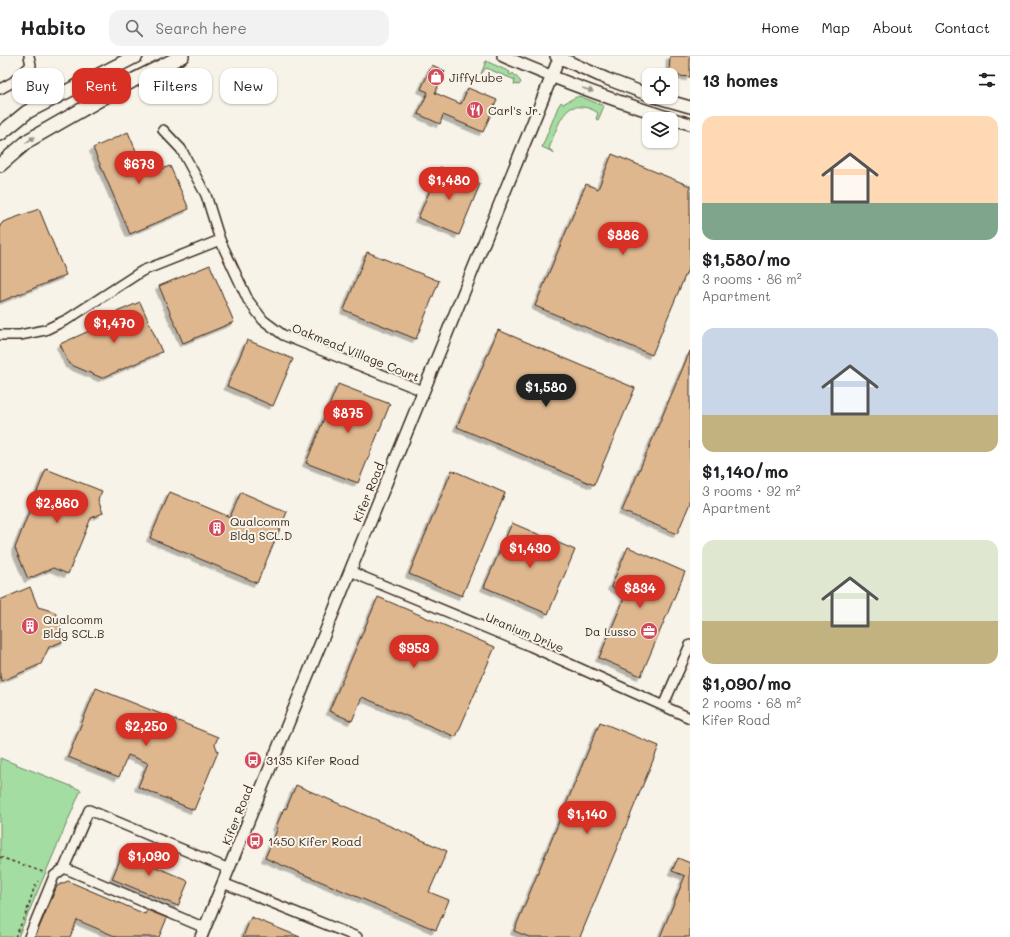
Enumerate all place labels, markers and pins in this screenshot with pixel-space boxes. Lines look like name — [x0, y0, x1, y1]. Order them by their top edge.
shop icon: JiffyLube — [426, 67, 446, 87]
place label: JiffyLube — [449, 69, 503, 85]
restaurant icon: Carl's Jr. — [465, 100, 485, 120]
place label: Carl's Jr. — [488, 102, 542, 118]
pin: $673 — [115, 151, 163, 185]
pin: $1,480 — [416, 167, 482, 201]
pin: $886 — [599, 222, 647, 256]
pin: $1,470 — [81, 310, 147, 344]
pin: $1,580 — [513, 374, 579, 408]
pin: $875 — [324, 400, 372, 434]
pin: $2,860 — [24, 490, 90, 524]
place label: Qualcomm Bldg SCL.D — [230, 513, 292, 543]
building icon: Qualcomm Bldg SCL.D — [207, 518, 227, 538]
pin: $1,430 — [497, 535, 563, 569]
pin: $834 — [616, 575, 664, 609]
place label: Qualcomm Bldg SCL.B — [43, 611, 105, 641]
building icon: Qualcomm Bldg SCL.B — [20, 616, 40, 636]
office icon: Da Lusso — [639, 621, 659, 641]
place label: Da Lusso — [585, 623, 636, 639]
pin: $953 — [390, 635, 438, 669]
pin: $2,250 — [113, 713, 179, 747]
bus stop icon: 3135 Kifer Road — [243, 750, 263, 770]
place label: 3135 Kifer Road — [266, 752, 359, 768]
pin: $1,140 — [554, 801, 620, 835]
bus stop icon: 1450 Kifer Road — [245, 831, 265, 851]
place label: 1450 Kifer Road — [268, 833, 362, 849]
pin: $1,090 — [116, 843, 182, 877]

